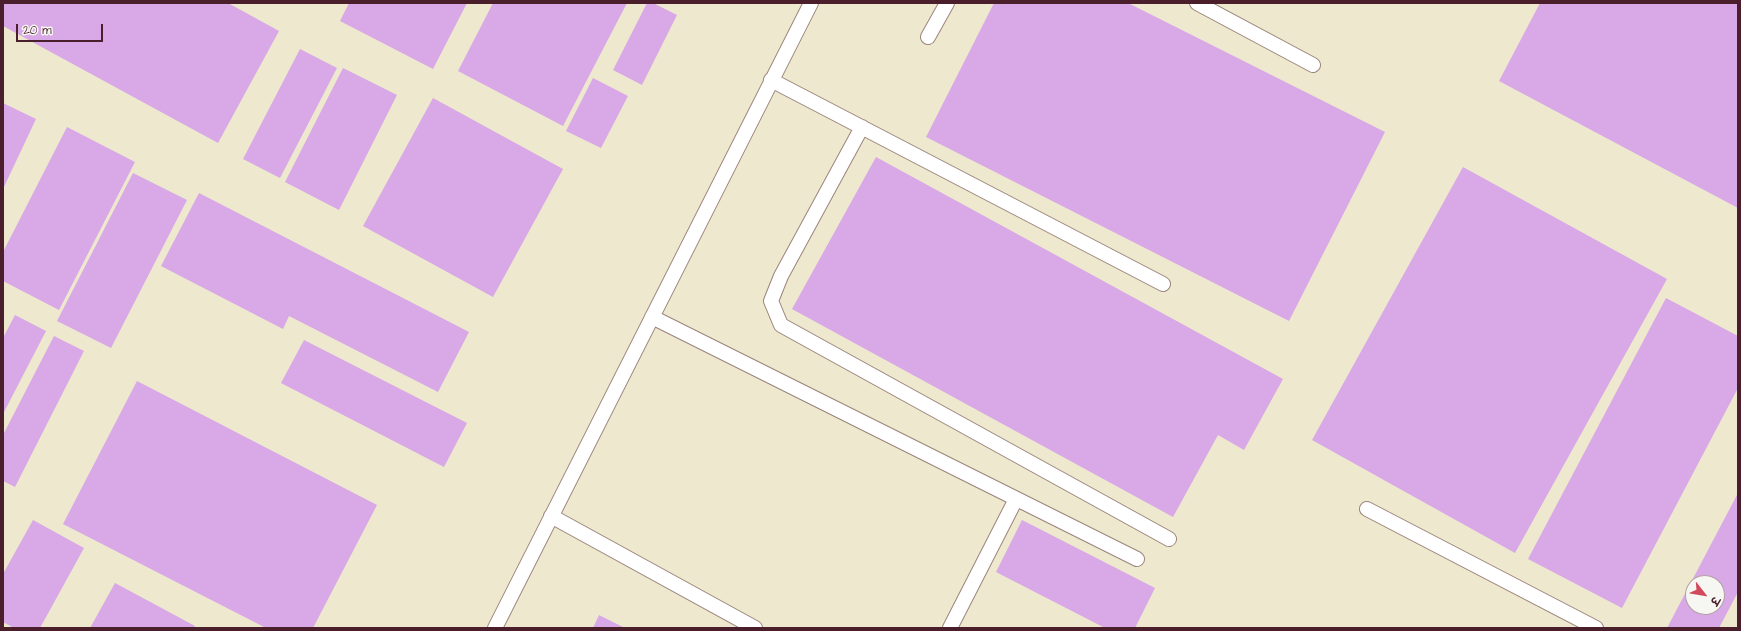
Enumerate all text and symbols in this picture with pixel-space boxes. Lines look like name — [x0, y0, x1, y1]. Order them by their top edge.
scale bar — [18, 16, 105, 42]
text: 20 m — [23, 22, 52, 39]
north arrow — [1685, 575, 1725, 615]
text: उ — [1707, 594, 1723, 608]

